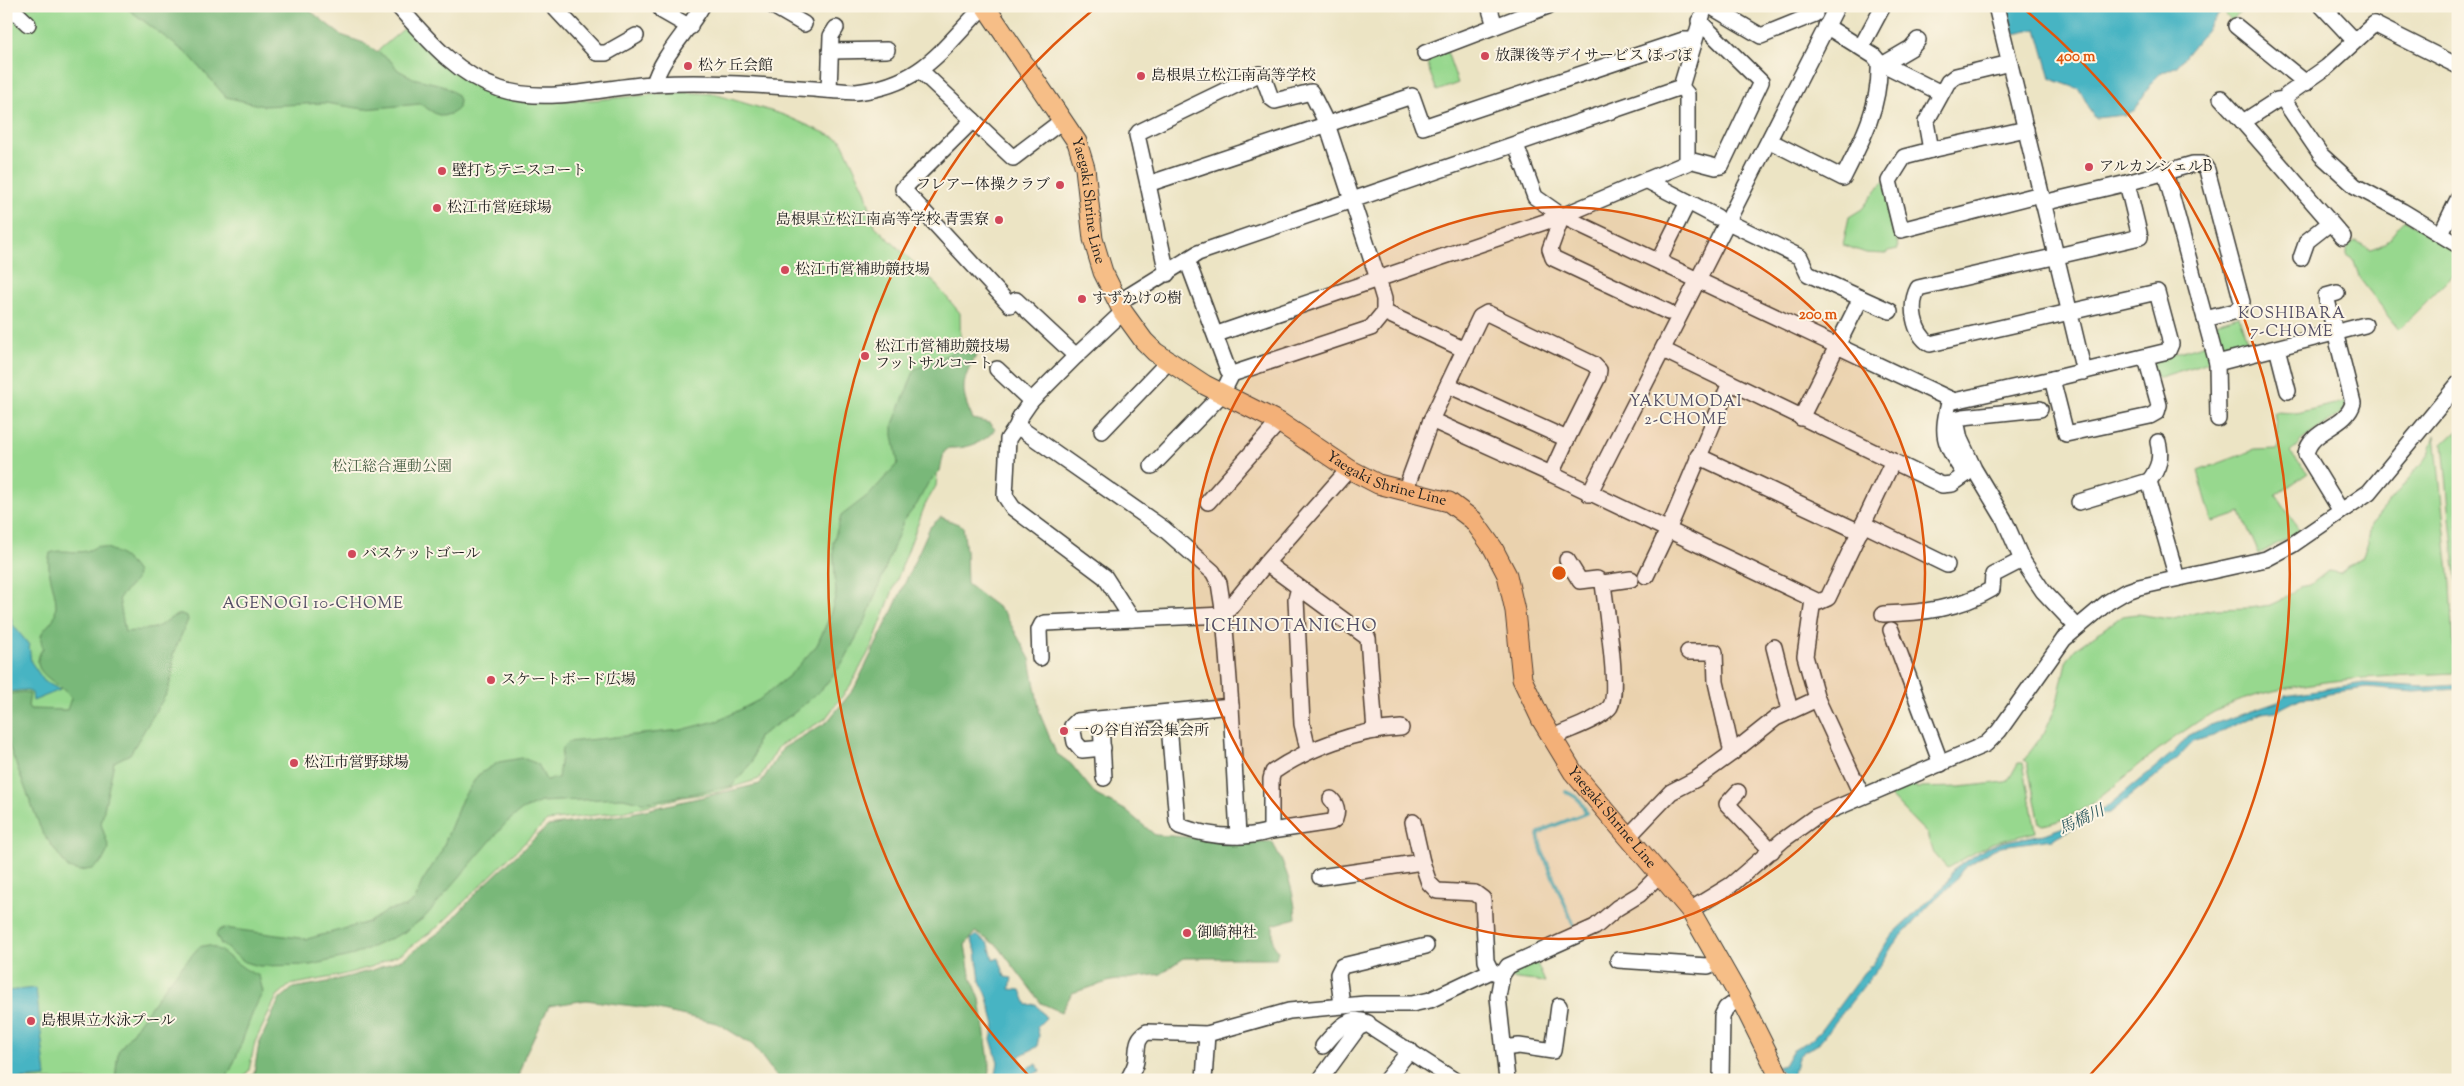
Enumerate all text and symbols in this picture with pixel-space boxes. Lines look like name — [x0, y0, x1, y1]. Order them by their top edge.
place label: 放課後等デイサービス ぽっぽ — [1495, 46, 1692, 67]
text: 400 m — [2056, 47, 2096, 68]
marker: 放課後等デイサービス ぽっぽ — [1479, 50, 1491, 62]
place label: 松ケ丘会館 — [698, 56, 773, 77]
marker: 松ケ丘会館 — [682, 60, 694, 72]
place label: 島根県立松江南高等学校 — [1151, 66, 1316, 87]
marker: 島根県立松江南高等学校 — [1135, 70, 1147, 82]
street label: Yaegaki Shrine Line — [1066, 135, 1110, 266]
place label: アルカンシェルB — [2099, 157, 2213, 178]
place label: 壁打ちテニスコート — [452, 161, 586, 182]
marker: アルカンシェルB — [2083, 161, 2095, 173]
marker: 壁打ちテニスコート — [436, 165, 448, 177]
place label: フレアー体操クラブ — [916, 175, 1050, 196]
marker: フレアー体操クラブ — [1054, 179, 1066, 191]
place label: 松江市営庭球場 — [447, 198, 552, 219]
marker: 松江市営庭球場 — [431, 202, 443, 214]
place label: 島根県立松江南高等学校 青雲寮 — [776, 210, 989, 231]
marker: 島根県立松江南高等学校 青雲寮 — [993, 214, 1005, 226]
place label: 松江市営補助競技場 — [795, 260, 930, 281]
marker: 松江市営補助競技場 — [779, 264, 791, 276]
place label: すずかけの樹 — [1092, 289, 1182, 310]
marker: すずかけの樹 — [1076, 293, 1088, 305]
district label: KOSHIBARA 7-CHOME — [2238, 303, 2346, 344]
text: 200 m — [1799, 305, 1838, 326]
place label: 松江市営補助競技場 フットサルコート — [875, 337, 1010, 375]
marker: 松江市営補助競技場 フットサルコート — [859, 350, 871, 362]
district label: YAKUMODAI 2-CHOME — [1629, 391, 1743, 432]
street label: Yaegaki Shrine Line — [1322, 446, 1449, 511]
park label: 松江総合運動公園 — [332, 457, 452, 478]
place label: バスケットゴール — [362, 544, 480, 565]
marker: バスケットゴール — [346, 548, 358, 560]
centre of rings — [1550, 564, 1568, 582]
district label: AGENOGI 10-CHOME — [222, 593, 404, 616]
district label: ICHINOTANICHO — [1204, 614, 1378, 640]
place label: スケートボード広場 — [501, 670, 636, 691]
marker: スケートボード広場 — [485, 674, 497, 686]
place label: 一の谷自治会集会所 — [1074, 721, 1209, 742]
marker: 一の谷自治会集会所 — [1058, 725, 1070, 737]
place label: 松江市営野球場 — [304, 753, 409, 774]
marker: 松江市営野球場 — [288, 757, 300, 769]
street label: Yaegaki Shrine Line — [1561, 762, 1661, 873]
water label: 馬橋川 — [2055, 800, 2110, 842]
place label: 御崎神社 — [1197, 923, 1257, 944]
marker: 御崎神社 — [1181, 927, 1193, 939]
place label: 島根県立水泳プール — [41, 1011, 175, 1032]
marker: 島根県立水泳プール — [25, 1015, 37, 1027]

